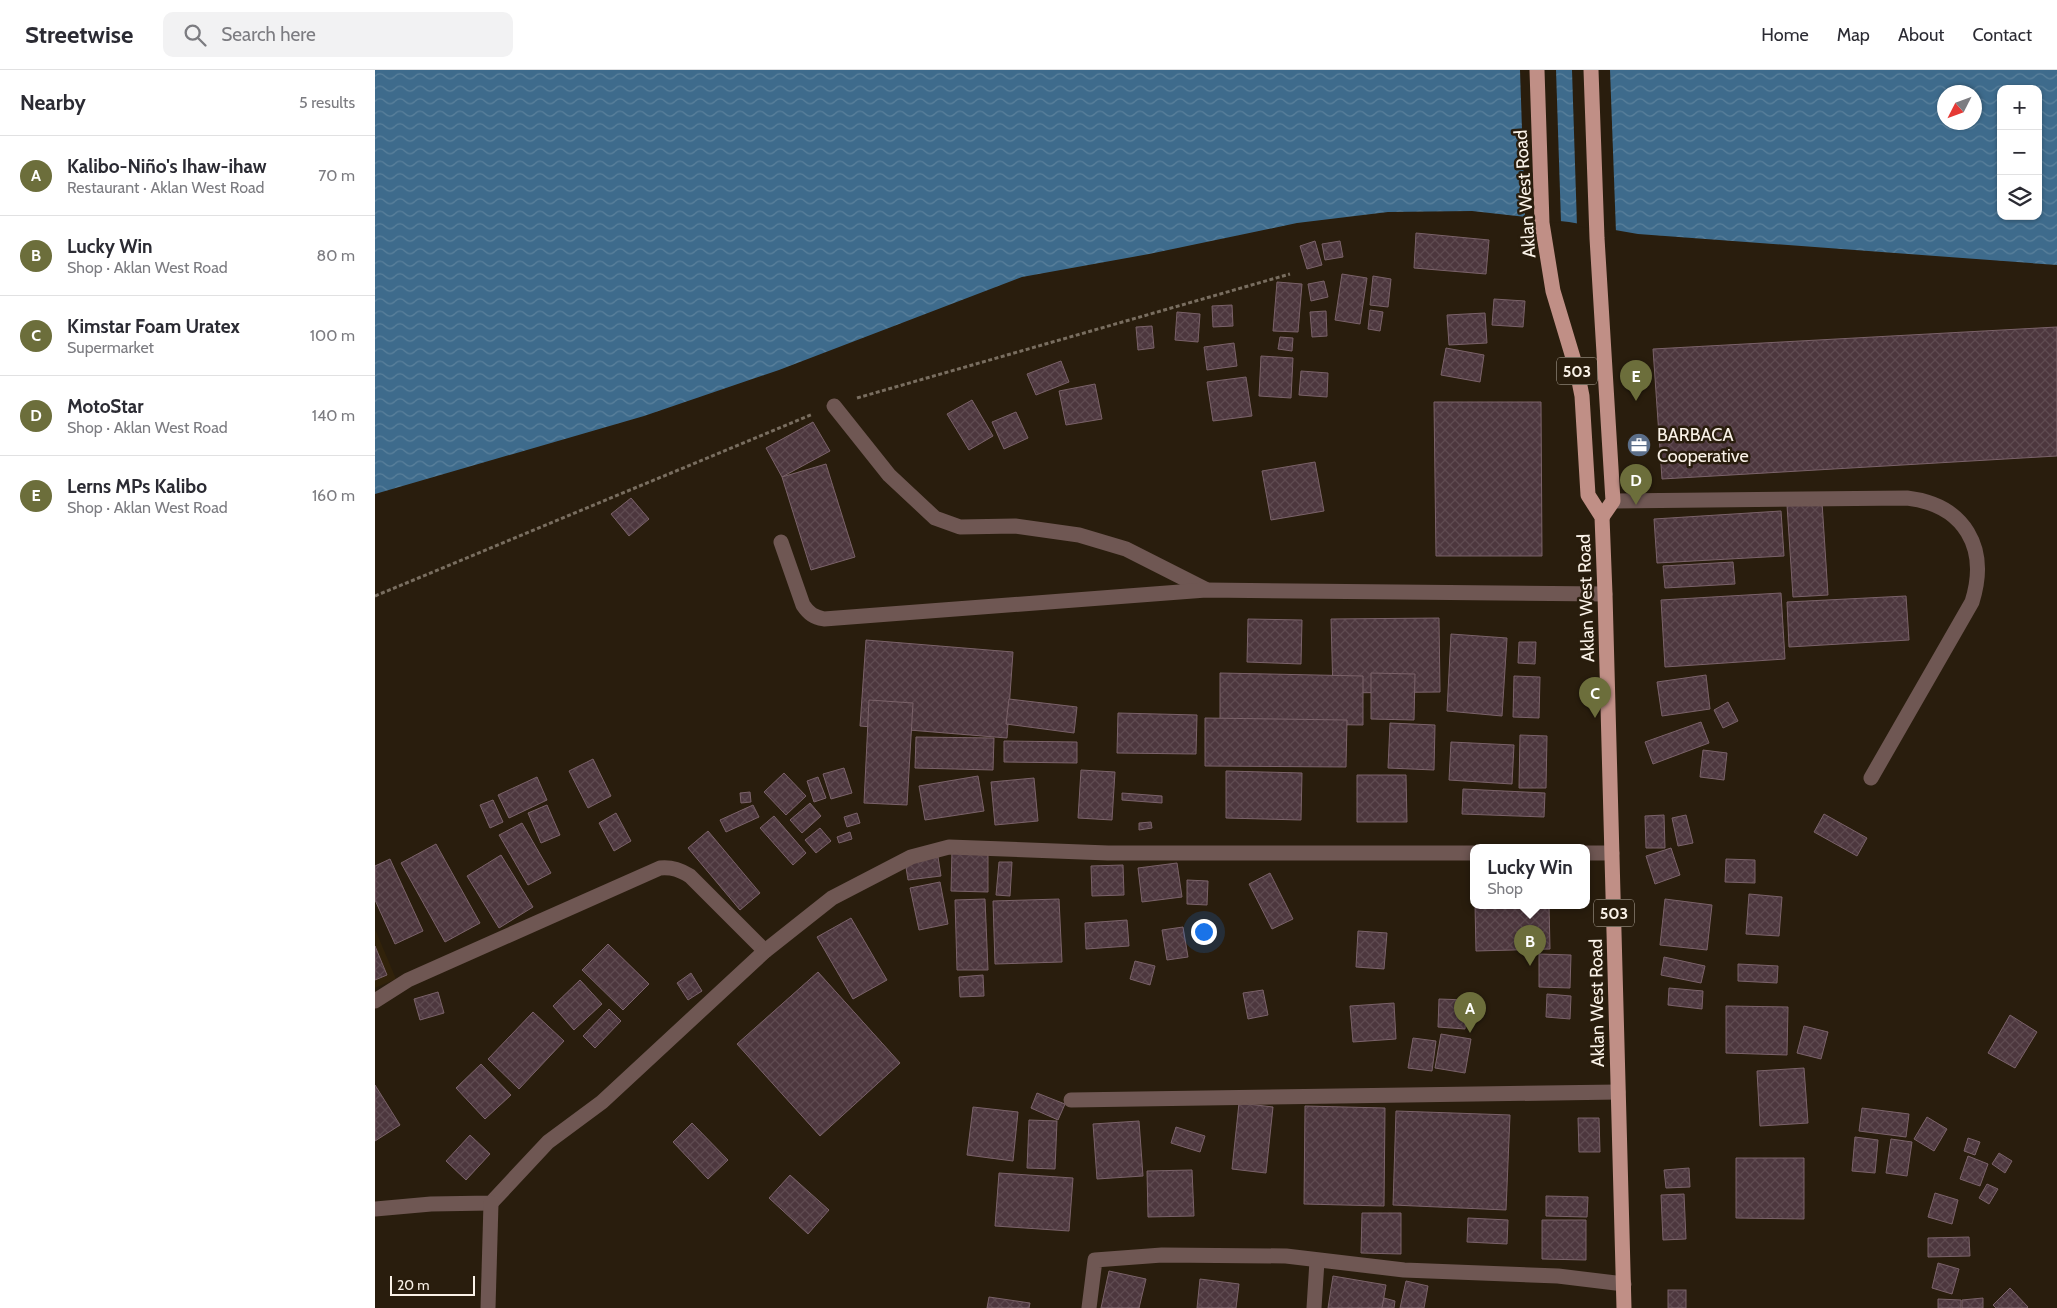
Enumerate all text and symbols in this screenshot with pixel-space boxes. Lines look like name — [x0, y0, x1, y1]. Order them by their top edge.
search box — [163, 12, 513, 57]
text: Streetwise — [25, 20, 133, 49]
icon: search — [181, 21, 209, 49]
text: Search here — [221, 23, 316, 46]
text: Home — [1761, 24, 1809, 46]
text: Map — [1837, 24, 1870, 46]
text: About — [1898, 24, 1944, 46]
text: Contact — [1972, 24, 2032, 46]
north arrow — [1937, 85, 1982, 130]
map controls — [1997, 85, 2042, 220]
button: + — [1997, 85, 2042, 130]
text: Nearby — [20, 90, 86, 115]
text: 5 results — [299, 93, 355, 112]
street label: Aklan West Road — [1510, 129, 1540, 259]
button: − — [1997, 130, 2042, 175]
text: Kalibo-Niño's Ihaw-ihaw — [67, 155, 266, 178]
text: A — [31, 166, 41, 185]
text: 70 m — [318, 166, 355, 185]
button: layers — [1997, 175, 2042, 220]
text: Restaurant · Aklan West Road — [67, 178, 265, 197]
text: Lucky Win — [67, 235, 152, 258]
text: B — [31, 246, 41, 265]
text: 80 m — [317, 246, 355, 265]
text: Shop · Aklan West Road — [67, 258, 228, 277]
text: Kimstar Foam Uratex — [67, 315, 240, 338]
text: C — [31, 326, 41, 345]
text: 100 m — [310, 326, 355, 345]
text: Supermarket — [67, 338, 154, 357]
road number: 503 — [1557, 358, 1597, 384]
pin: E — [1620, 360, 1652, 401]
text: MotoStar — [67, 395, 143, 418]
text: D — [30, 406, 42, 425]
text: 140 m — [312, 406, 355, 425]
text: Shop · Aklan West Road — [67, 418, 228, 437]
place label: BARBACA Cooperative — [1657, 424, 1749, 467]
office icon: BARBACA Cooperative — [1626, 432, 1652, 458]
pin: D — [1620, 464, 1652, 505]
text: Lerns MPs Kalibo — [67, 475, 207, 498]
text: E — [31, 486, 41, 505]
text: 160 m — [312, 486, 355, 505]
text: Shop · Aklan West Road — [67, 498, 228, 517]
street label: Aklan West Road — [1573, 533, 1599, 663]
pin: C — [1579, 677, 1611, 718]
popup — [1470, 844, 1590, 909]
text: Lucky Win — [1487, 856, 1573, 879]
text: Shop — [1487, 879, 1523, 898]
road number: 503 — [1594, 900, 1634, 926]
your location — [1191, 919, 1217, 945]
pin: B — [1514, 925, 1546, 966]
street label: Aklan West Road — [1585, 939, 1609, 1067]
pin: A — [1454, 992, 1486, 1033]
scale bar — [390, 1273, 475, 1296]
text: 20 m — [397, 1276, 430, 1294]

